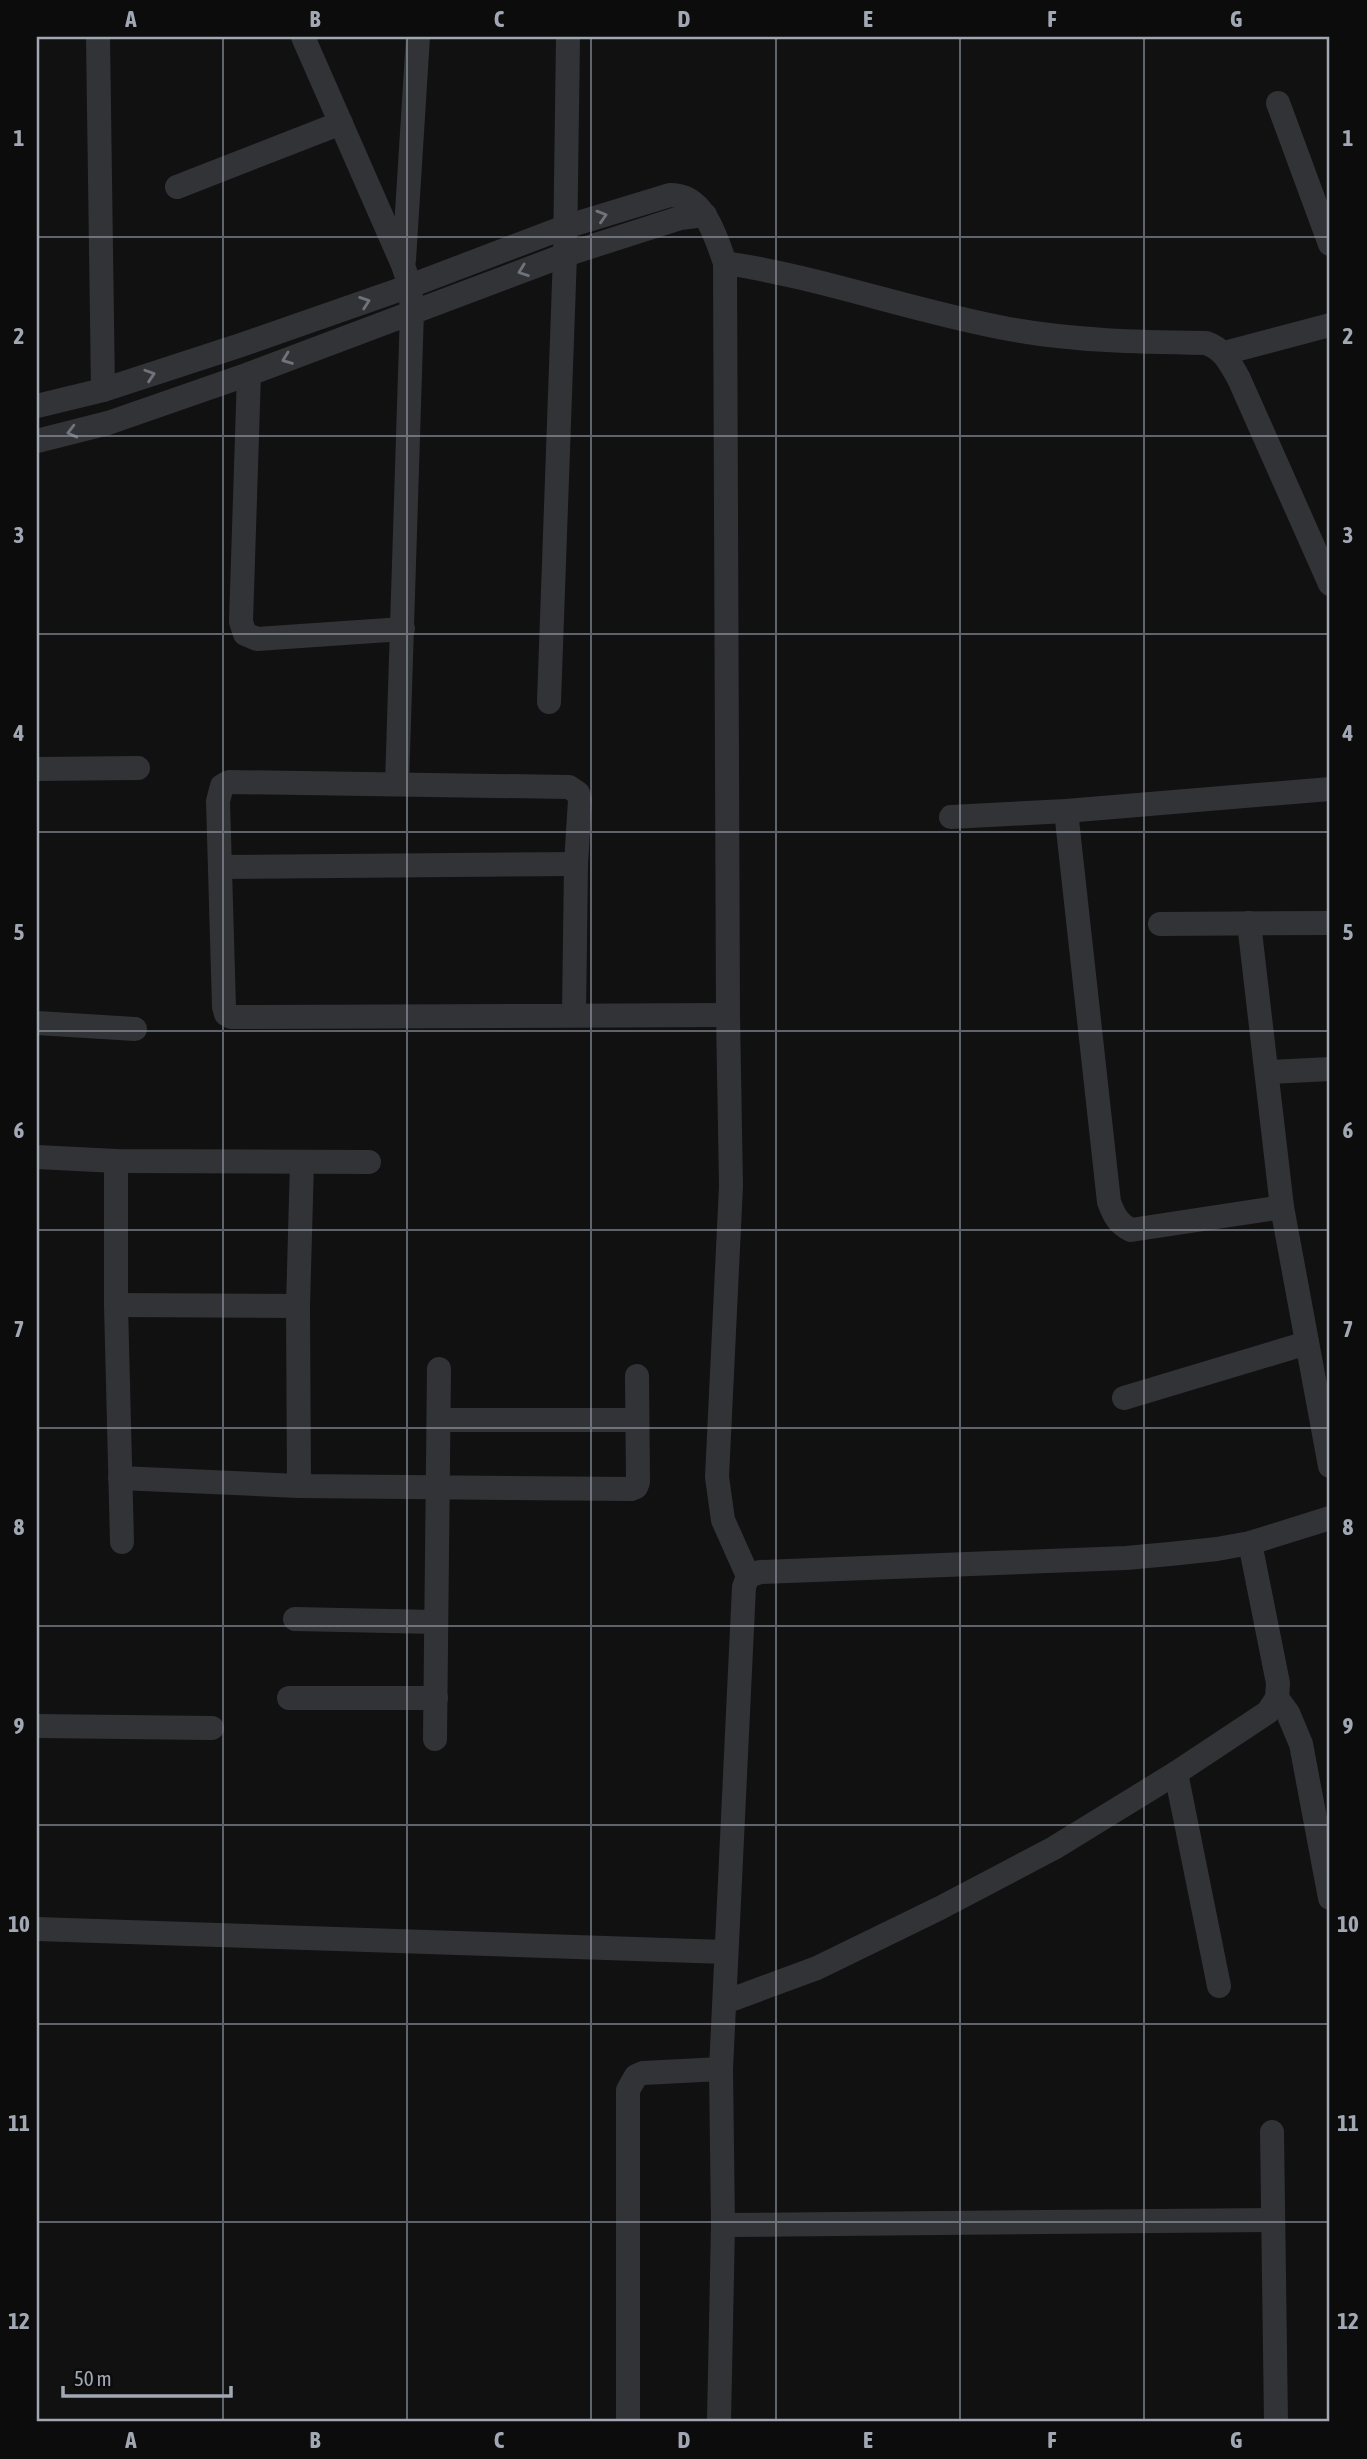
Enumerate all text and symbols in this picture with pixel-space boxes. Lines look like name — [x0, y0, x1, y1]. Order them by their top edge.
text: A — [124, 6, 137, 32]
text: B — [310, 6, 321, 32]
text: C — [494, 6, 505, 32]
text: D — [678, 6, 691, 32]
text: E — [863, 6, 873, 32]
text: F — [1047, 6, 1057, 32]
text: G — [1230, 6, 1242, 32]
text: 1 — [14, 125, 25, 151]
text: 1 — [1343, 125, 1354, 151]
one-way arrow — [596, 209, 608, 224]
one-way arrow — [518, 262, 530, 276]
one-way arrow — [359, 296, 371, 310]
text: 2 — [14, 323, 24, 349]
text: 2 — [1343, 323, 1353, 349]
one-way arrow — [282, 351, 294, 365]
one-way arrow — [143, 368, 155, 383]
one-way arrow — [66, 424, 78, 438]
text: 3 — [14, 522, 24, 548]
text: 3 — [1343, 522, 1353, 548]
text: 4 — [13, 720, 25, 746]
text: 4 — [1342, 720, 1354, 746]
text: 5 — [14, 919, 25, 945]
text: 5 — [1343, 919, 1354, 945]
text: 6 — [14, 1117, 25, 1143]
text: 6 — [1343, 1117, 1354, 1143]
text: 7 — [14, 1316, 24, 1342]
text: 7 — [1343, 1316, 1353, 1342]
text: 8 — [14, 1514, 25, 1540]
text: 8 — [1343, 1514, 1354, 1540]
text: 9 — [14, 1713, 25, 1739]
text: 9 — [1343, 1713, 1354, 1739]
text: 10 — [8, 1911, 30, 1937]
text: 10 — [1337, 1911, 1359, 1937]
text: 11 — [8, 2110, 30, 2136]
text: 11 — [1337, 2110, 1359, 2136]
text: 12 — [8, 2308, 30, 2334]
text: 12 — [1337, 2308, 1359, 2334]
scale bar — [63, 2354, 231, 2398]
text: 50 m — [74, 2366, 112, 2390]
text: A — [124, 2427, 137, 2453]
text: B — [310, 2427, 321, 2453]
text: C — [494, 2427, 505, 2453]
text: D — [678, 2427, 691, 2453]
text: E — [863, 2427, 873, 2453]
text: F — [1047, 2427, 1057, 2453]
text: G — [1230, 2427, 1242, 2453]

